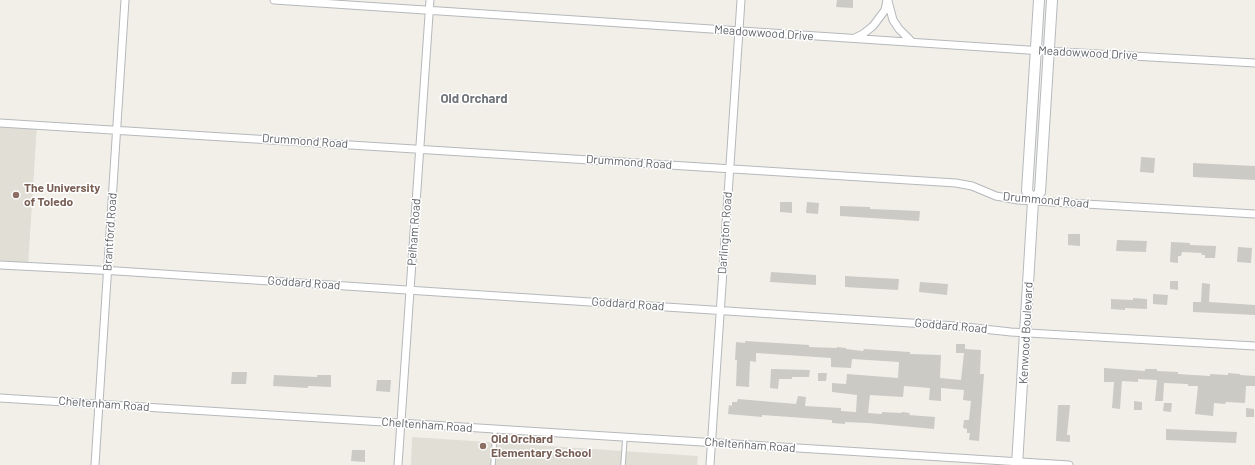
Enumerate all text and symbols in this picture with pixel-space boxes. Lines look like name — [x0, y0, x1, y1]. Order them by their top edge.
street label: Meadowwood Drive — [714, 22, 814, 44]
street label: Meadowwood Drive — [1038, 43, 1138, 63]
district label: Old Orchard — [440, 91, 508, 107]
street label: Drummond Road — [261, 131, 349, 151]
street label: Drummond Road — [585, 152, 673, 172]
place label: The University of Toledo — [24, 181, 100, 209]
street label: Drummond Road — [1002, 189, 1090, 211]
marker: The University of Toledo — [11, 190, 21, 200]
street label: Darlington Road — [715, 191, 735, 275]
street label: Brantford Road — [100, 192, 120, 272]
street label: Pelham Road — [404, 198, 424, 266]
street label: Goddard Road — [267, 273, 341, 293]
street label: Kenwood Boulevard — [1016, 281, 1036, 385]
street label: Goddard Road — [591, 294, 665, 314]
street label: Goddard Road — [914, 316, 988, 336]
street label: Cheltenham Road — [58, 394, 150, 414]
street label: Cheltenham Road — [381, 415, 473, 435]
place label: Old Orchard Elementary School — [491, 432, 591, 460]
street label: Cheltenham Road — [704, 435, 796, 455]
marker: Old Orchard Elementary School — [478, 441, 488, 451]

